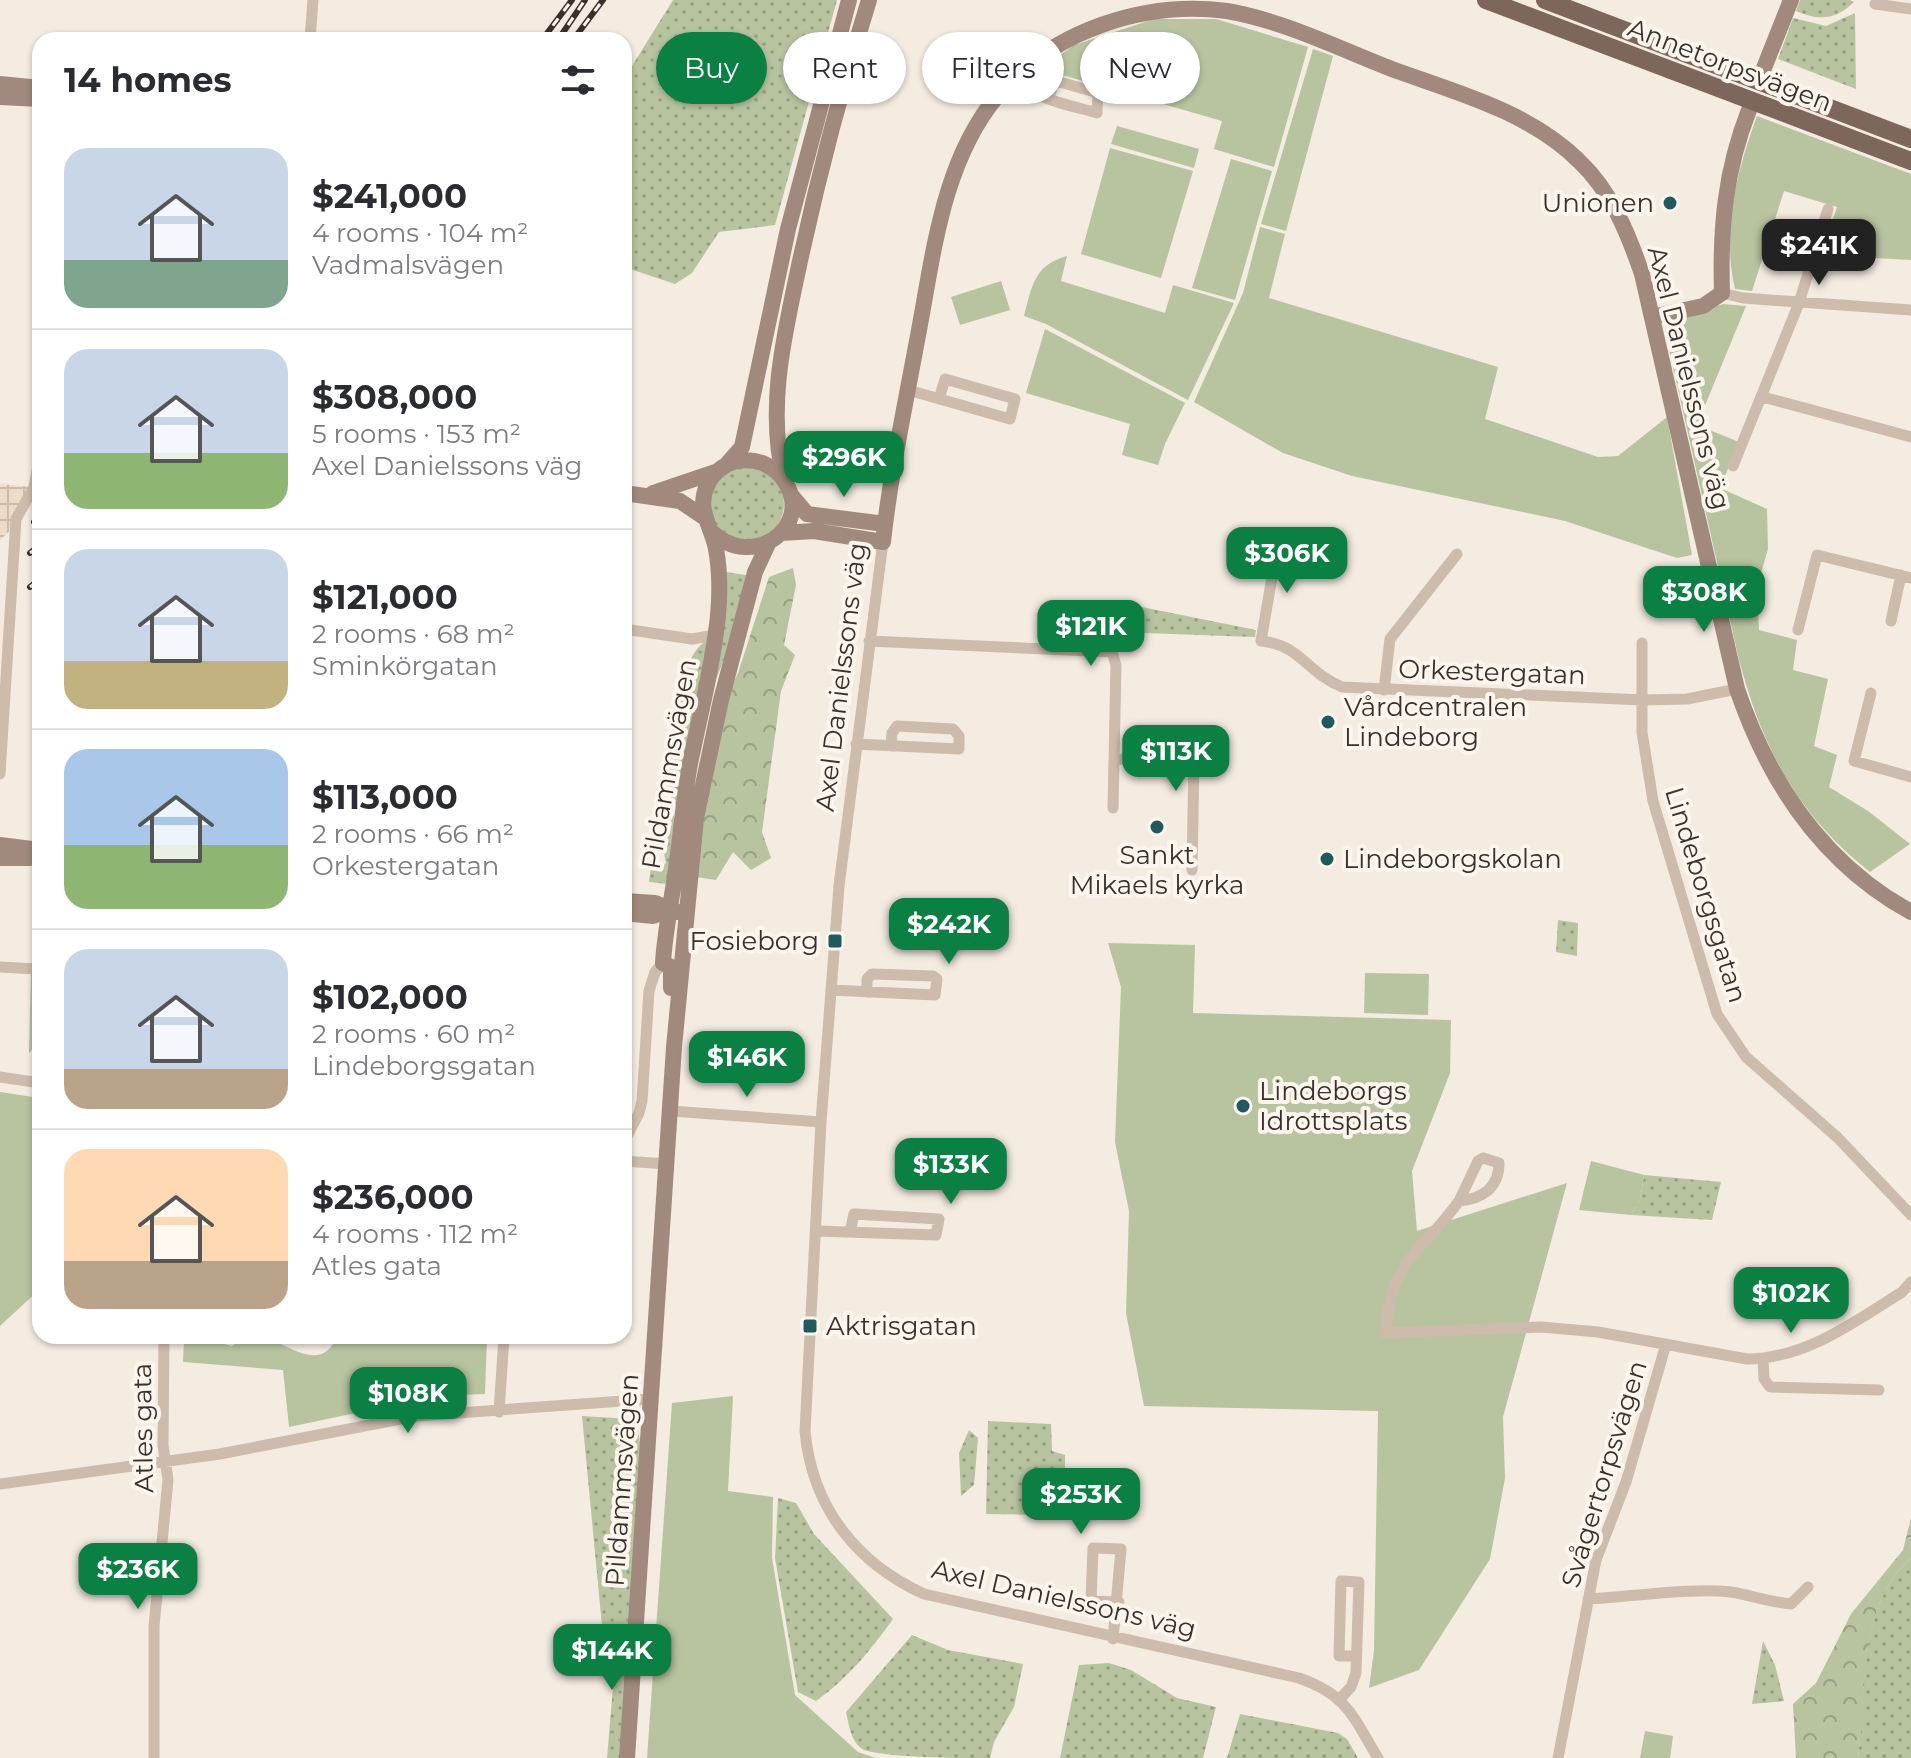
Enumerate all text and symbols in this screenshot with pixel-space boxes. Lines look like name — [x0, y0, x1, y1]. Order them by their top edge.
street label: Annetorpsvägen — [1623, 11, 1837, 119]
chip: Buy — [656, 32, 767, 104]
chip: Rent — [783, 32, 906, 104]
chip: Filters — [922, 32, 1064, 104]
chip: New — [1080, 32, 1200, 104]
icon: filters — [556, 58, 600, 102]
text: 14 homes — [64, 59, 232, 101]
text: $241,000 — [312, 175, 467, 217]
icon: home — [128, 180, 224, 276]
place label: Unionen — [1542, 187, 1654, 219]
marker: Unionen — [1661, 194, 1679, 212]
text: 4 rooms · 104 m² — [312, 217, 529, 249]
pin: $241K — [1763, 219, 1875, 287]
text: $241K — [1780, 229, 1858, 261]
street label: Axel Danielssons väg — [1641, 243, 1737, 513]
text: Vadmalsvägen — [312, 249, 504, 281]
text: $308,000 — [312, 376, 477, 418]
icon: home — [128, 381, 224, 477]
text: 5 rooms · 153 m² — [312, 418, 521, 450]
pin: $296K — [788, 431, 900, 499]
text: $296K — [802, 441, 886, 473]
text: Axel Danielssons väg — [312, 450, 582, 482]
pin: $306K — [1231, 527, 1343, 595]
text: $306K — [1244, 537, 1330, 569]
street label: Axel Danielssons väg — [809, 541, 873, 813]
pin: $308K — [1648, 566, 1760, 634]
text: $121,000 — [312, 576, 458, 618]
text: $308K — [1661, 576, 1747, 608]
icon: home — [128, 581, 224, 677]
pin: $121K — [1035, 600, 1147, 668]
text: $121K — [1055, 610, 1127, 642]
text: 2 rooms · 68 m² — [312, 618, 515, 650]
text: Sminkörgatan — [312, 650, 498, 682]
street label: Orkestergatan — [1398, 653, 1586, 691]
street label: Pildammsvägen — [635, 656, 703, 872]
place label: Vårdcentralen Lindeborg — [1344, 691, 1527, 753]
marker: Vårdcentralen Lindeborg — [1319, 713, 1337, 731]
pin: $113K — [1120, 725, 1232, 793]
text: $113K — [1140, 735, 1212, 767]
text: $113,000 — [312, 776, 458, 818]
icon: home — [128, 781, 224, 877]
street label: Lindeborgsgatan — [1658, 783, 1754, 1007]
text: 2 rooms · 66 m² — [312, 818, 514, 850]
marker: Sankt Mikaels kyrka — [1148, 818, 1166, 836]
place label: Sankt Mikaels kyrka — [1070, 839, 1244, 901]
place label: Lindeborgskolan — [1343, 843, 1562, 875]
text: Orkestergatan — [312, 850, 499, 882]
marker: Lindeborgskolan — [1318, 850, 1336, 868]
pin: $242K — [893, 898, 1005, 966]
text: $242K — [907, 908, 991, 940]
place label: Fosieborg — [689, 925, 819, 957]
marker: Fosieborg — [826, 932, 844, 950]
text: $102,000 — [312, 976, 468, 1018]
icon: home — [128, 981, 224, 1077]
text: 2 rooms · 60 m² — [312, 1018, 515, 1050]
pin: $146K — [691, 1031, 803, 1099]
text: $146K — [707, 1041, 787, 1073]
text: Lindeborgsgatan — [312, 1050, 536, 1082]
place label: Lindeborgs Idrottsplats — [1259, 1075, 1408, 1137]
marker: Lindeborgs Idrottsplats — [1234, 1097, 1252, 1115]
pin: $133K — [895, 1138, 1007, 1206]
text: $133K — [913, 1148, 989, 1180]
text: $236,000 — [312, 1176, 474, 1218]
icon: home — [128, 1181, 224, 1277]
text: 4 rooms · 112 m² — [312, 1218, 518, 1250]
text: Atles gata — [312, 1250, 442, 1282]
pin: $102K — [1735, 1267, 1847, 1335]
text: $102K — [1752, 1277, 1830, 1309]
place label: Aktrisgatan — [826, 1310, 977, 1342]
marker: Aktrisgatan — [801, 1317, 819, 1335]
street label: Svågertorpsvägen — [1554, 1357, 1654, 1591]
street label: Atles gata — [126, 1363, 160, 1493]
pin: $108K — [352, 1367, 464, 1435]
street label: Pildammsvägen — [599, 1373, 645, 1587]
text: $108K — [368, 1377, 448, 1409]
pin: $253K — [1025, 1468, 1137, 1536]
text: $253K — [1040, 1478, 1122, 1510]
pin: $236K — [82, 1543, 194, 1611]
text: $236K — [96, 1553, 180, 1585]
street label: Axel Danielssons väg — [929, 1553, 1199, 1645]
pin: $144K — [556, 1624, 668, 1692]
text: $144K — [571, 1634, 653, 1666]

